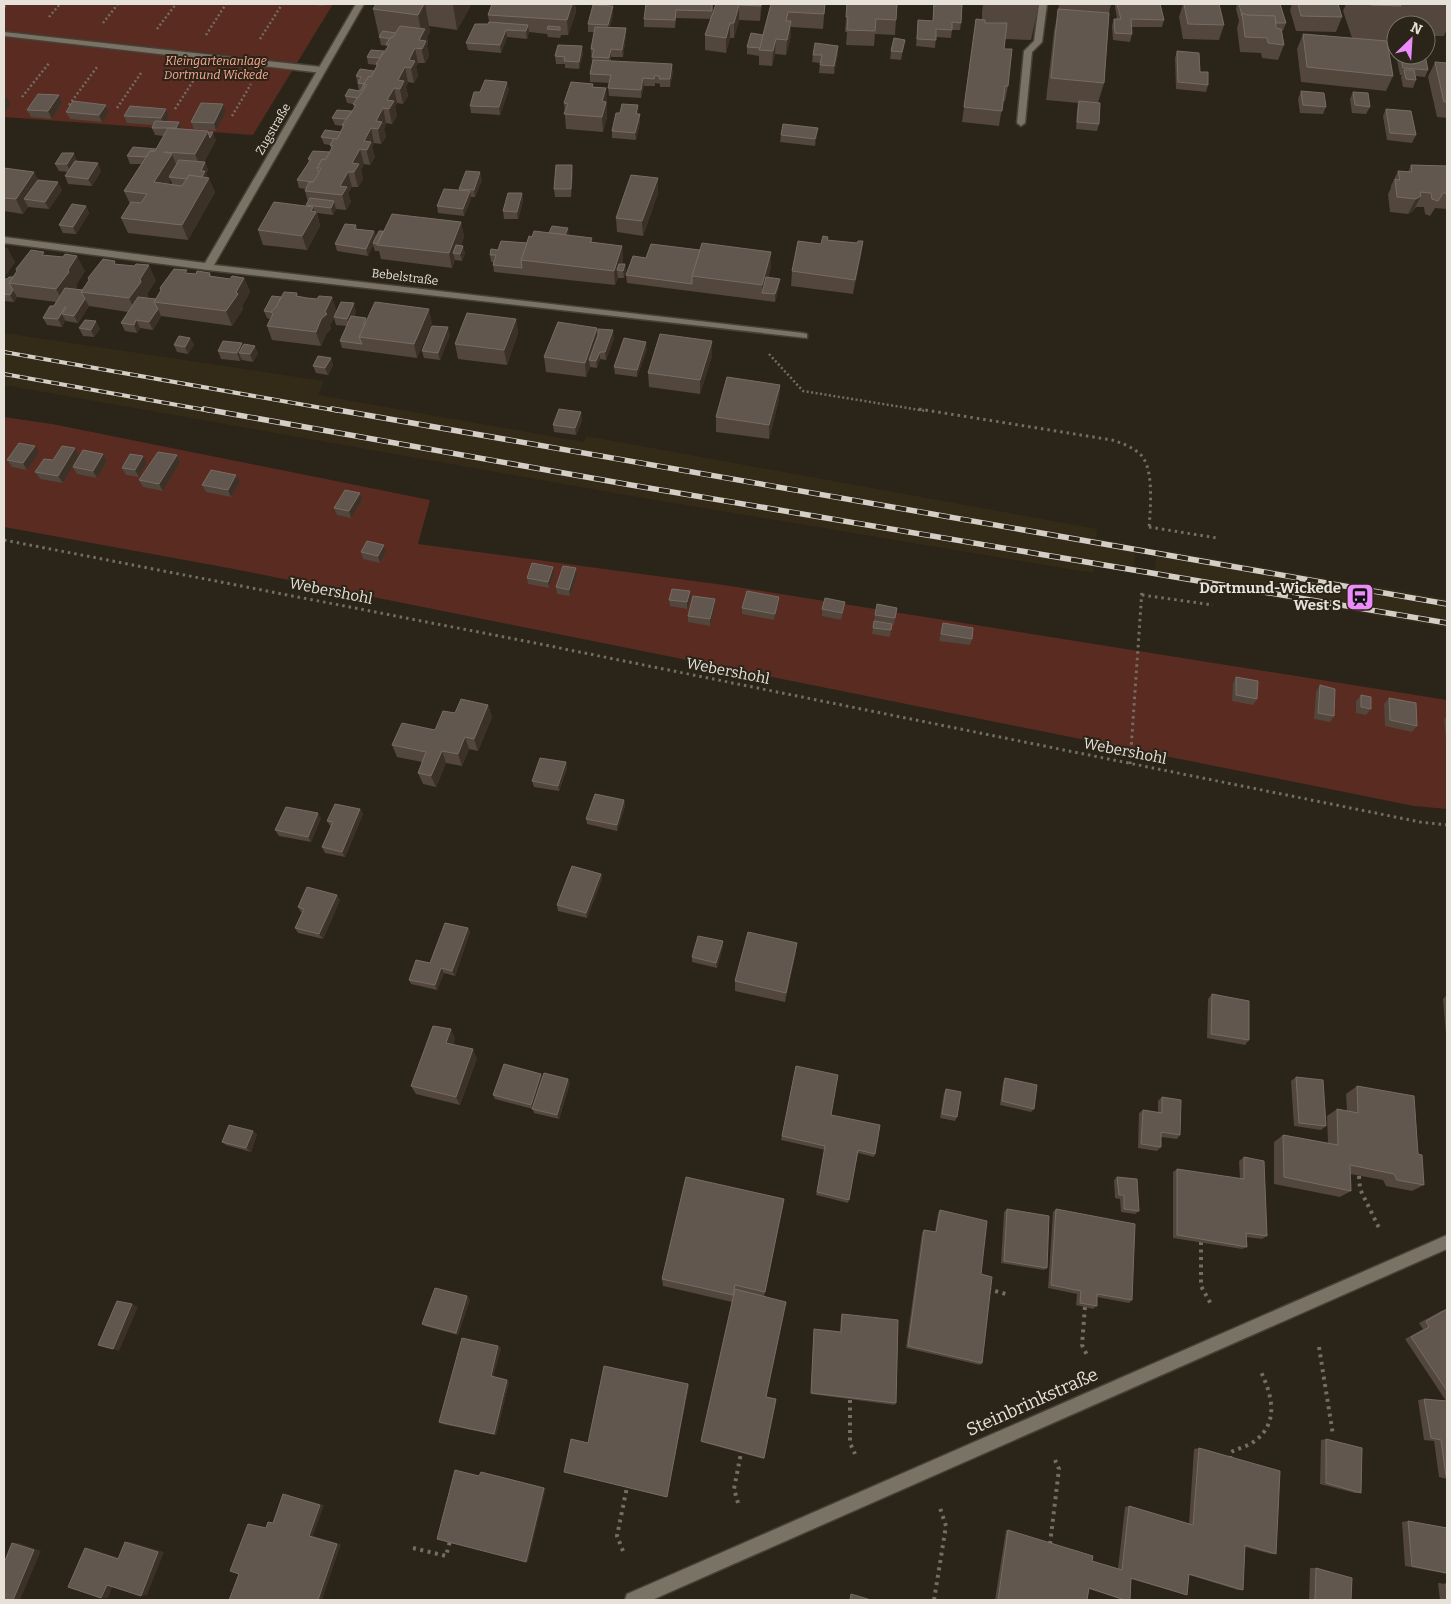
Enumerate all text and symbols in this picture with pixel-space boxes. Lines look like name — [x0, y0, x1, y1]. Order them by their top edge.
north arrow — [1386, 15, 1436, 65]
text: N — [1408, 19, 1425, 39]
park label: Kleingartenanlage Dortmund Wickede — [164, 54, 268, 82]
street label: Zugstraße — [253, 101, 293, 157]
street label: Bebelstraße — [371, 266, 439, 288]
street label: Webershohl — [288, 574, 374, 608]
place label: Dortmund-Wickede West S — [1199, 579, 1341, 614]
station icon: Dortmund-Wickede West S — [1345, 582, 1375, 612]
street label: Webershohl — [685, 654, 771, 688]
street label: Webershohl — [1082, 734, 1168, 768]
street label: Steinbrinkstraße — [963, 1363, 1101, 1441]

